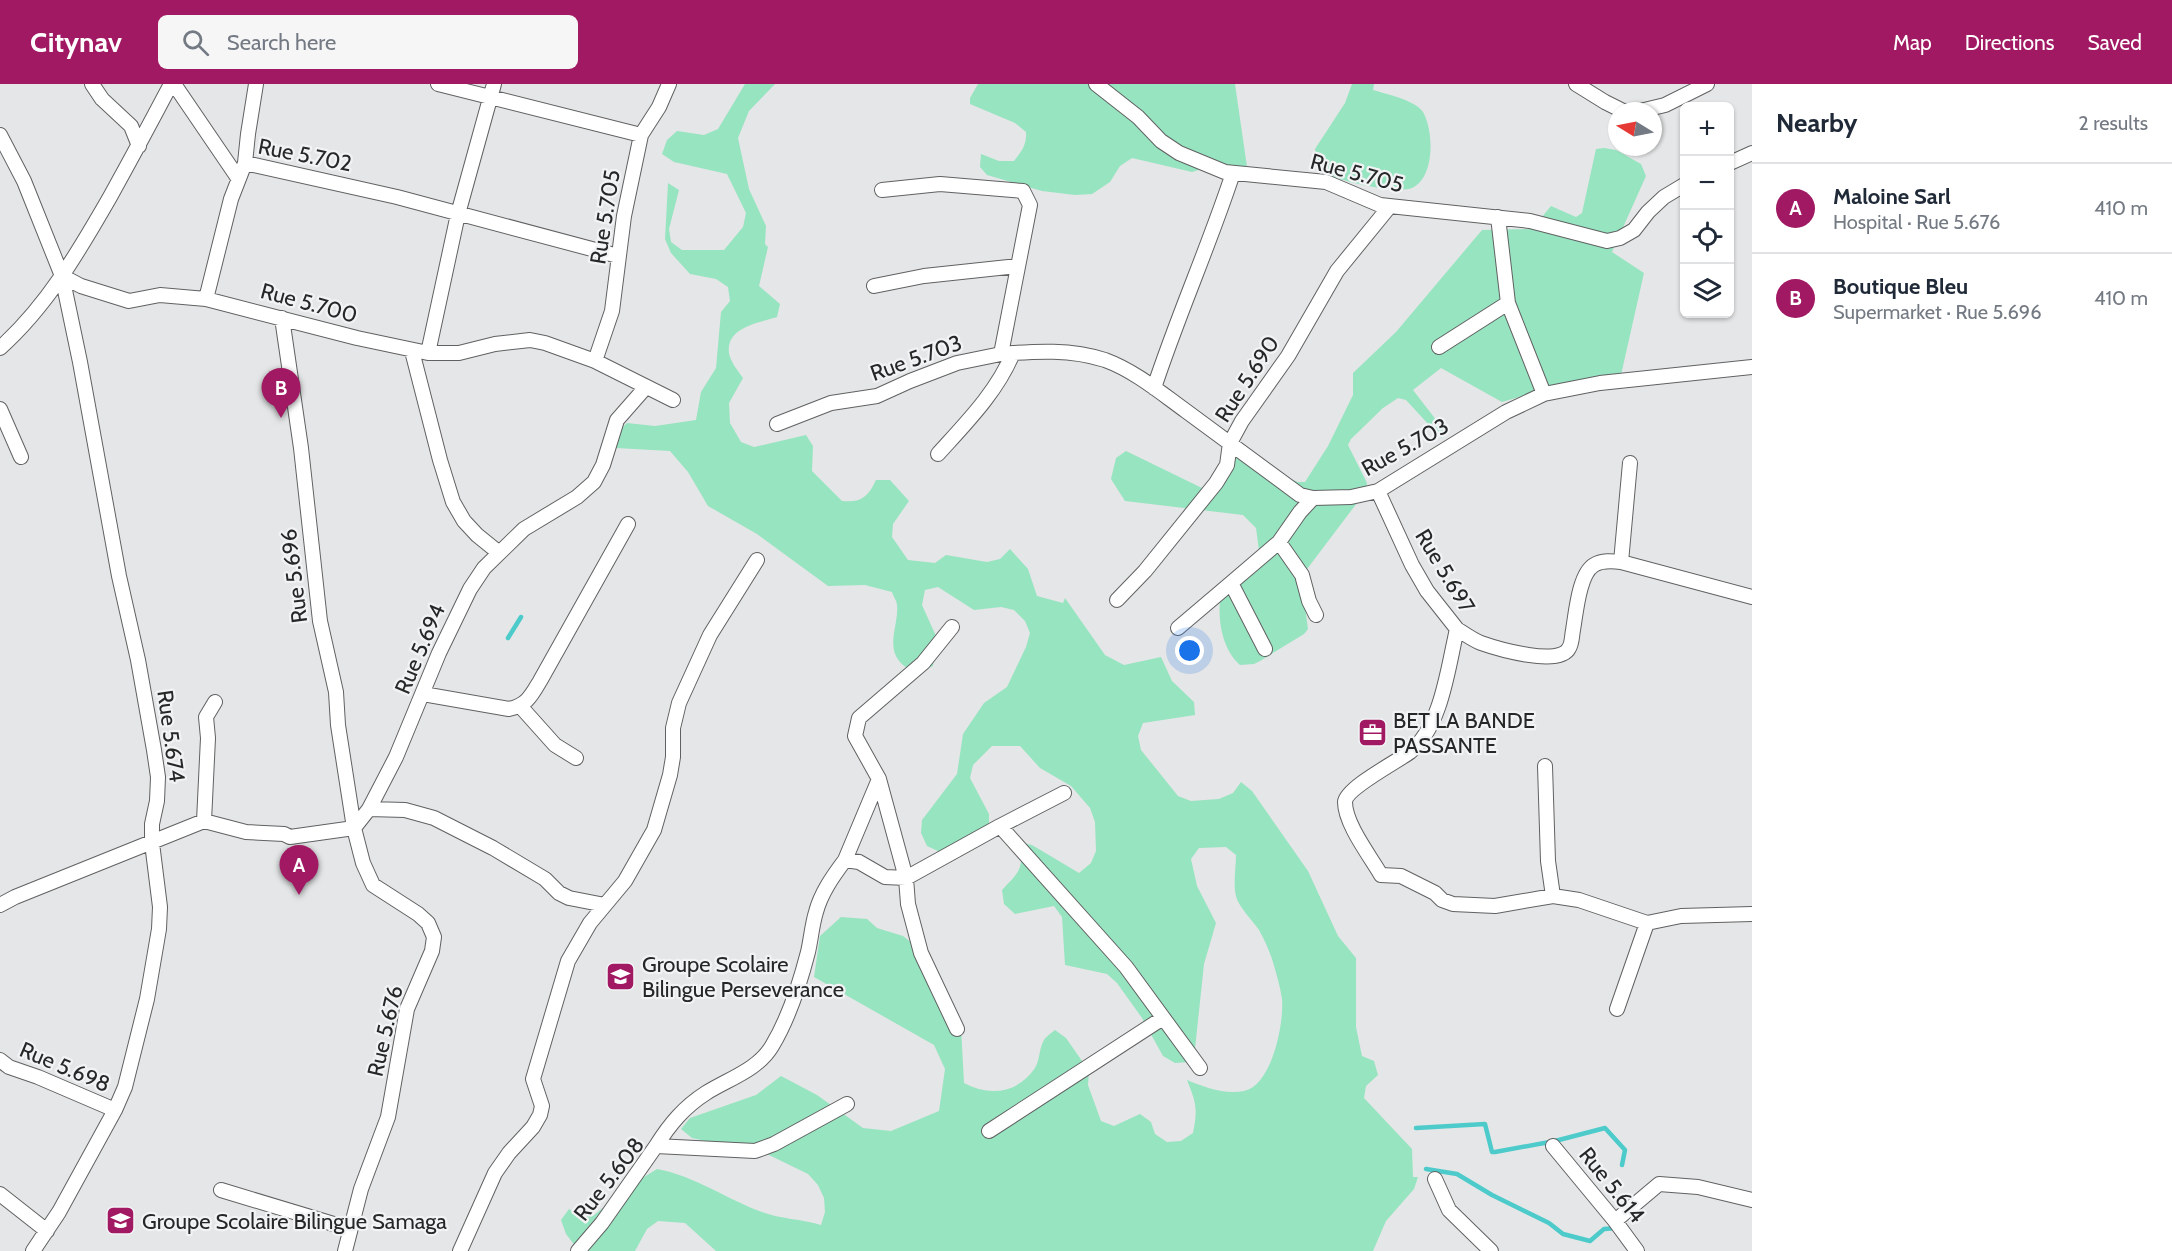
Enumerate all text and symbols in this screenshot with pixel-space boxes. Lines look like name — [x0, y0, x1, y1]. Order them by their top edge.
search box — [158, 15, 578, 69]
text: Citynav — [30, 25, 122, 59]
icon: search — [179, 26, 212, 59]
text: Search here — [227, 29, 336, 56]
text: Map — [1893, 30, 1932, 55]
text: Directions — [1965, 30, 2054, 55]
text: Saved — [2087, 30, 2142, 55]
north arrow — [1608, 102, 1662, 156]
map controls — [1680, 102, 1734, 318]
button: + — [1680, 102, 1734, 156]
text: Nearby — [1776, 107, 1857, 139]
text: 2 results — [2078, 111, 2148, 135]
street label: Rue 5.702 — [256, 133, 354, 177]
street label: Rue 5.705 — [1307, 148, 1407, 198]
button: − — [1680, 156, 1734, 210]
street label: Rue 5.705 — [584, 168, 626, 266]
text: Maloine Sarl — [1833, 183, 1951, 210]
text: A — [1789, 196, 1802, 220]
text: 410 m — [2094, 196, 2148, 220]
button: locate — [1680, 210, 1734, 264]
text: Hospital · Rue 5.676 — [1833, 210, 2000, 234]
button: layers — [1680, 264, 1734, 318]
text: Boutique Bleu — [1833, 273, 1968, 300]
street label: Rue 5.700 — [258, 277, 360, 329]
text: B — [1789, 286, 1802, 310]
text: 410 m — [2094, 286, 2148, 310]
text: Supermarket · Rue 5.696 — [1833, 300, 2042, 324]
street label: Rue 5.703 — [867, 329, 965, 387]
street label: Rue 5.690 — [1209, 331, 1285, 427]
pin: B — [262, 368, 300, 418]
street label: Rue 5.703 — [1357, 412, 1453, 482]
street label: Rue 5.697 — [1409, 524, 1481, 618]
street label: Rue 5.696 — [275, 527, 313, 625]
street label: Rue 5.694 — [389, 600, 451, 698]
your location — [1175, 636, 1204, 665]
street label: Rue 5.674 — [151, 688, 191, 784]
place label: BET LA BANDE PASSANTE — [1393, 707, 1535, 759]
office icon: BET LA BANDE PASSANTE — [1356, 717, 1388, 749]
pin: A — [280, 846, 318, 895]
place label: Groupe Scolaire Bilingue Perseverance — [642, 951, 844, 1003]
school or university icon: Groupe Scolaire Bilingue Perseverance — [605, 961, 637, 993]
street label: Rue 5.676 — [361, 983, 409, 1079]
street label: Rue 5.698 — [16, 1036, 114, 1098]
street label: Rue 5.608 — [568, 1132, 650, 1226]
street label: Rue 5.614 — [1573, 1142, 1651, 1228]
school or university icon: Groupe Scolaire Bilingue Samaga — [105, 1205, 137, 1237]
place label: Groupe Scolaire Bilingue Samaga — [142, 1208, 447, 1235]

